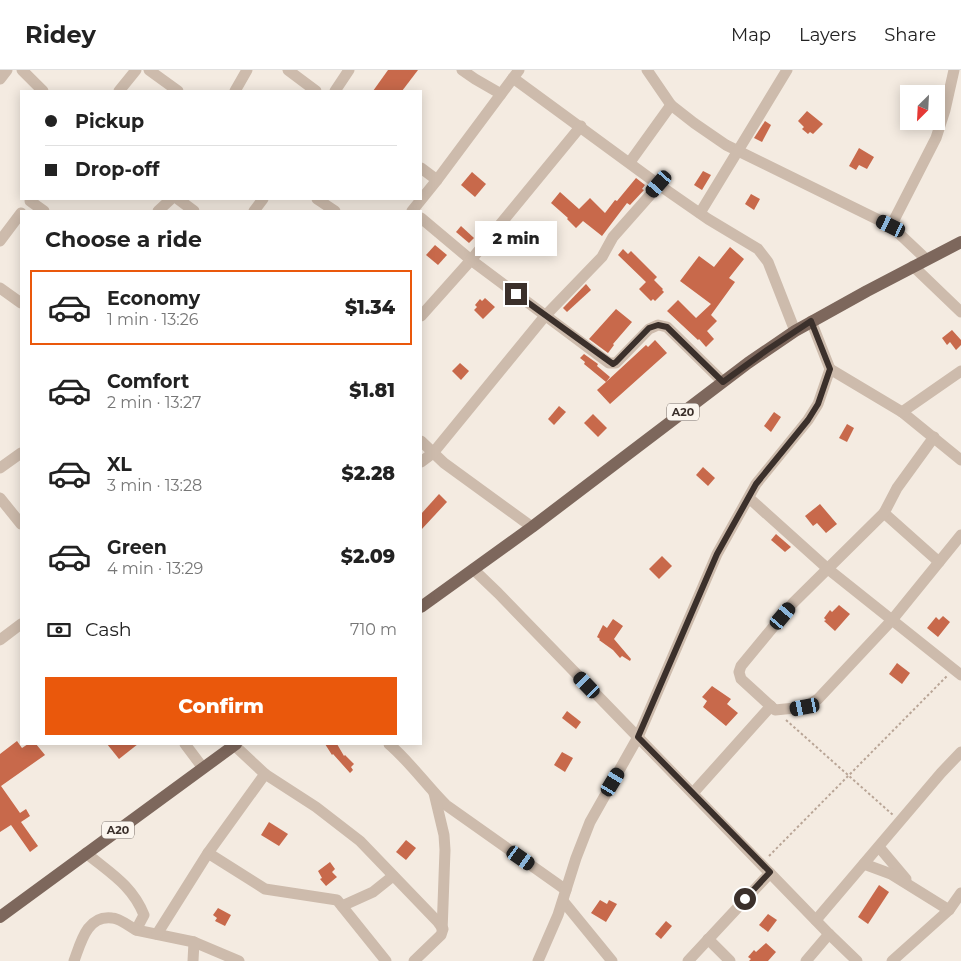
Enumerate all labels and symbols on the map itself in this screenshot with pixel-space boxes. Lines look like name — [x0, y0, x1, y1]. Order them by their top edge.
north arrow — [900, 85, 945, 130]
car — [643, 168, 674, 200]
car — [874, 213, 907, 239]
callout: 2 min — [475, 222, 557, 256]
route end — [505, 283, 527, 305]
road number: A20 — [667, 404, 699, 421]
car — [767, 600, 798, 632]
car — [571, 669, 602, 701]
car — [788, 697, 821, 717]
car — [598, 765, 627, 799]
road number: A20 — [102, 822, 134, 838]
car — [504, 843, 537, 873]
route start — [734, 888, 756, 910]

